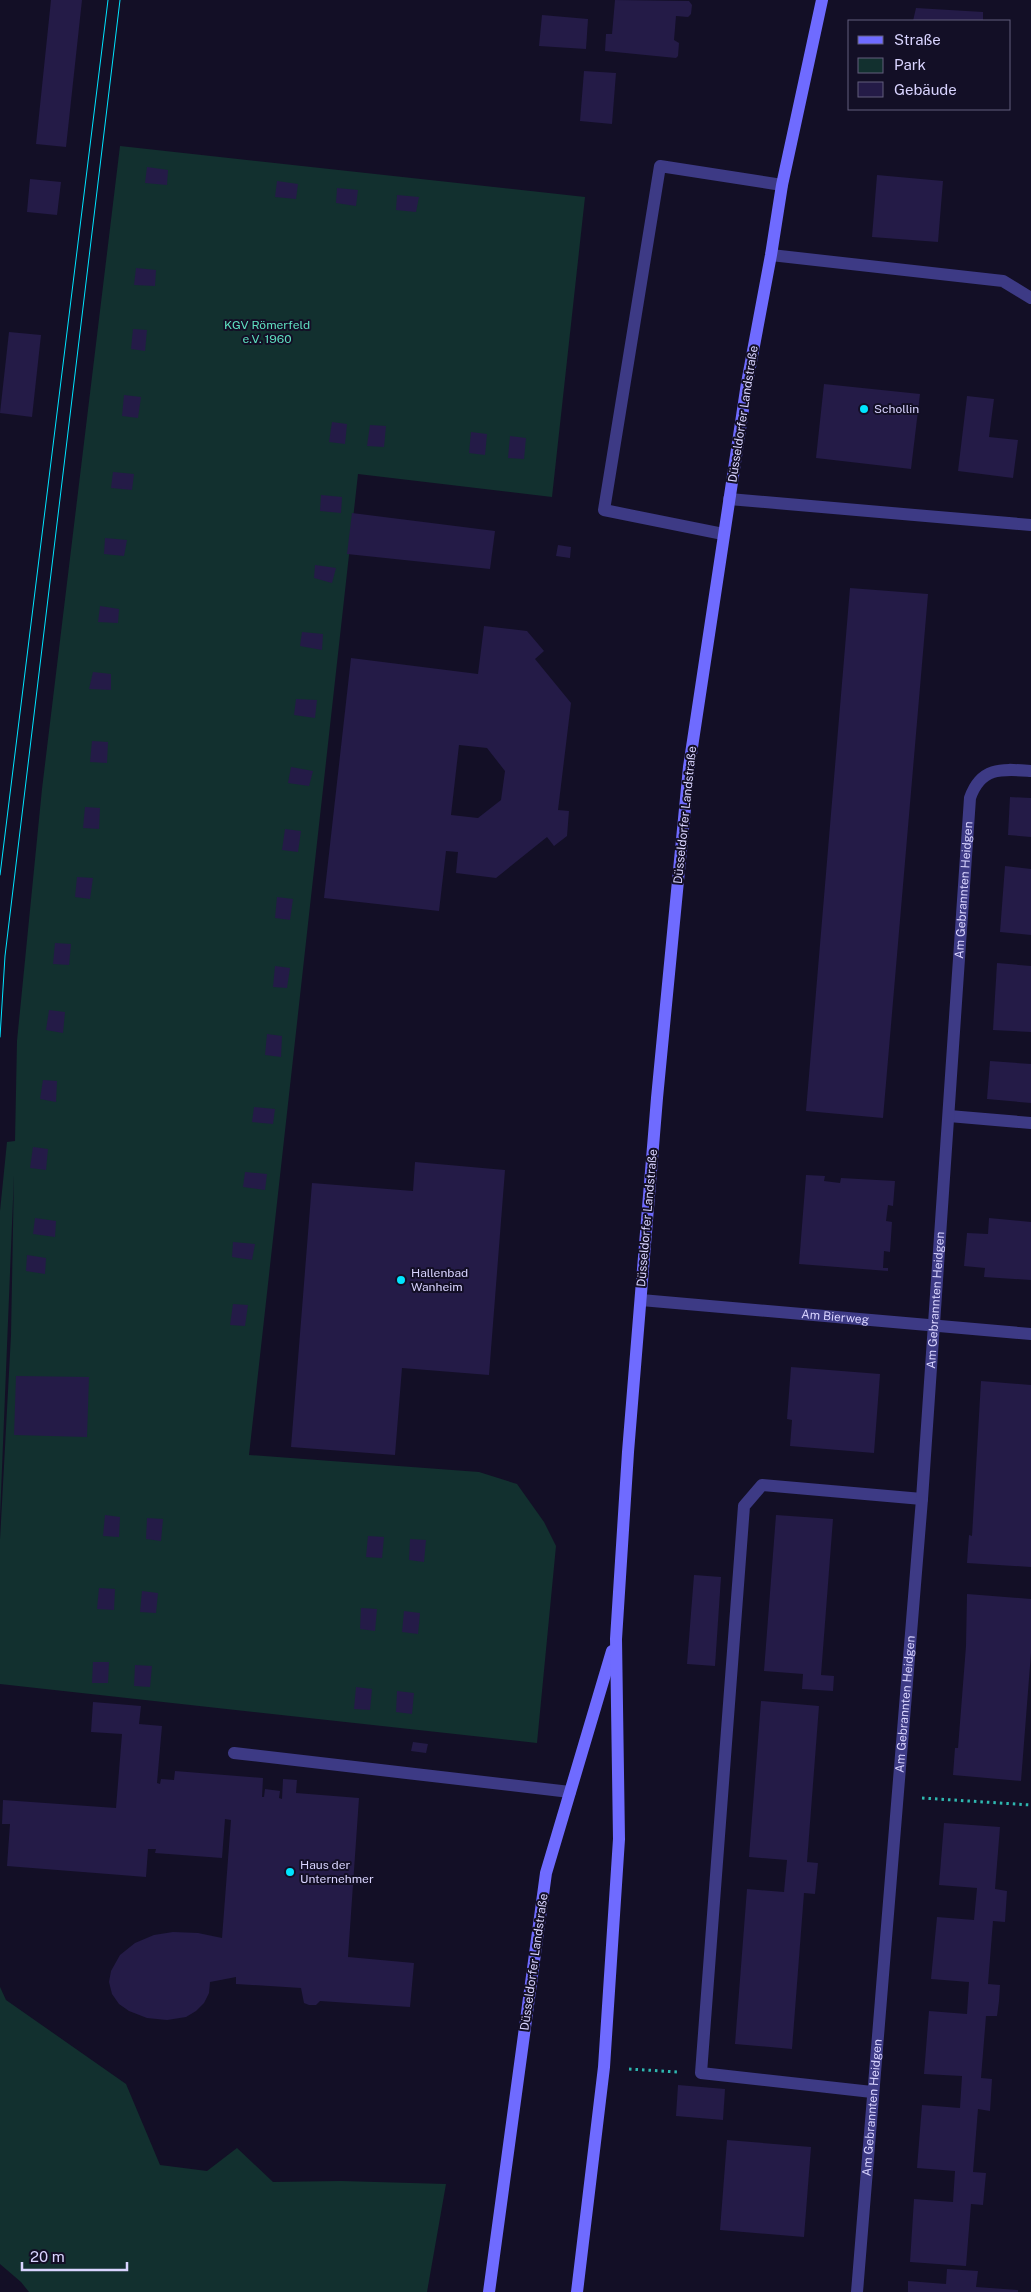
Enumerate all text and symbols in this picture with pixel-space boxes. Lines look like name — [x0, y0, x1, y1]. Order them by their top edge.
legend — [848, 20, 1011, 110]
text: Straße — [894, 31, 941, 48]
text: Park — [894, 56, 926, 73]
text: Gebäude — [894, 81, 957, 98]
park label: KGV Römerfeld e.V. 1960 — [224, 318, 310, 346]
street label: Düsseldorfer Landstraße — [725, 344, 761, 483]
place label: Schollin — [874, 402, 919, 416]
marker: Schollin — [858, 403, 870, 415]
street label: Düsseldorfer Landstraße — [671, 745, 699, 885]
street label: Am Gebrannten Heidgen — [952, 821, 975, 959]
street label: Düsseldorfer Landstraße — [634, 1148, 660, 1288]
street label: Am Gebrannten Heidgen — [924, 1231, 947, 1369]
place label: Hallenbad Wanheim — [411, 1266, 468, 1294]
marker: Hallenbad Wanheim — [395, 1274, 407, 1286]
street label: Am Bierweg — [801, 1307, 870, 1327]
street label: Am Gebrannten Heidgen — [893, 1635, 918, 1773]
place label: Haus der Unternehmer — [300, 1858, 374, 1886]
marker: Haus der Unternehmer — [284, 1866, 296, 1878]
street label: Düsseldorfer Landstraße — [517, 1892, 551, 2032]
street label: Am Gebrannten Heidgen — [860, 2038, 885, 2177]
scale bar — [22, 2240, 128, 2272]
text: 20 m — [30, 2248, 65, 2265]

